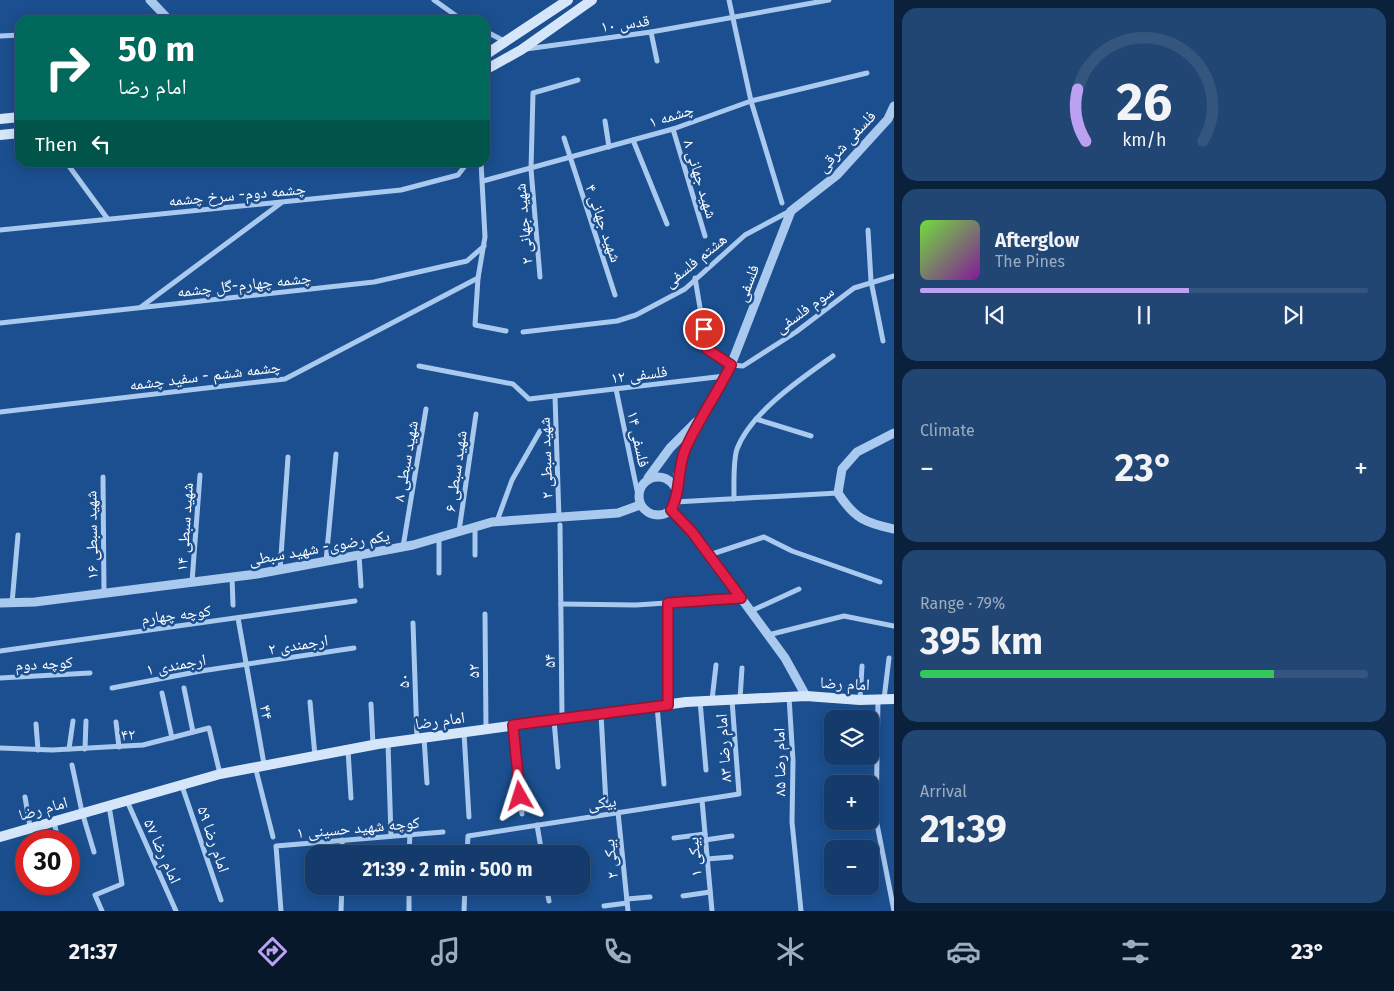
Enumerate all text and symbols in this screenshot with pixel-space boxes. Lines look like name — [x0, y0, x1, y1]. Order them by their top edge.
street label: قدس ۱۰ — [599, 11, 651, 37]
text: 50 m — [118, 28, 195, 70]
icon: right — [35, 35, 100, 100]
text: 26 — [1116, 71, 1172, 134]
text: امام رضا — [118, 73, 187, 100]
street label: چشمه ۱ — [646, 99, 696, 132]
street label: فلسفی شرقی — [813, 107, 880, 177]
text: km/h — [1122, 129, 1166, 151]
icon: left — [87, 130, 115, 158]
text: Then — [35, 133, 77, 156]
street label: ۸ شهید جهانی — [679, 137, 722, 221]
street label: چشمه دوم- سرخ چشمه — [168, 179, 306, 211]
street label: ۴ شهید جهانی — [580, 182, 626, 265]
street label: ۲ شهید جهانی — [510, 183, 538, 265]
street label: هشتم فلسفی — [660, 229, 731, 292]
text: Afterglow — [995, 229, 1079, 252]
text: The Pines — [995, 252, 1065, 271]
street label: فلسفی — [732, 262, 764, 305]
street label: چشمه چهارم-گل چشمه — [176, 268, 312, 302]
street label: سوم فلسفی — [771, 282, 838, 338]
icon: previous — [981, 301, 1009, 329]
icon: pause — [1130, 301, 1158, 329]
icon: next — [1279, 301, 1307, 329]
pin — [683, 308, 725, 350]
icon: arrive — [690, 315, 718, 343]
street label: چشمه ششم - سفید چشمه — [128, 357, 282, 395]
street label: ۱۲ فلسفی — [610, 362, 669, 388]
street label: ۱۴ فلسفی — [622, 409, 654, 469]
street label: ۲ شهید سبطی — [535, 417, 557, 499]
street label: ۸ شهید سبطی — [389, 419, 423, 503]
text: Climate — [920, 421, 975, 440]
street label: ۶ شهید سبطی — [440, 429, 472, 513]
text: 23° — [1115, 445, 1174, 491]
text: − — [920, 452, 934, 485]
text: + — [1354, 452, 1368, 485]
street label: شهید سبطی ۱۴ — [172, 482, 198, 572]
street label: شهید سبطی ۱۶ — [81, 490, 103, 580]
street label: یکم رضوی- شهید سبطی — [247, 526, 391, 570]
text: Range · 79% — [920, 594, 1005, 613]
street label: کوچه چهارم — [140, 601, 212, 629]
text: 395 km — [920, 618, 1043, 664]
street label: ۲ ارجمندی — [267, 630, 330, 660]
street label: ۱ ارجمندی — [145, 650, 208, 680]
street label: کوچه دوم — [15, 652, 74, 675]
street label: ۵۴ — [540, 654, 559, 668]
street label: ۵۲ — [464, 664, 483, 678]
street label: ۵۰ — [394, 673, 413, 688]
street label: امام رضا — [819, 673, 870, 695]
street label: ۴۴ — [256, 703, 277, 721]
street label: امام رضا — [414, 708, 466, 734]
map controls — [824, 710, 879, 895]
button: layers — [824, 710, 879, 765]
street label: امام رضا ۸۳ — [712, 713, 736, 783]
street label: ۴۲ — [120, 725, 136, 744]
street label: امام رضا ۸۵ — [769, 727, 791, 796]
position arrow — [493, 769, 545, 821]
button: + — [824, 775, 879, 830]
text: Arrival — [920, 782, 967, 801]
street label: بیکی — [587, 791, 617, 815]
street label: امام رضا — [16, 792, 70, 825]
street label: ۵۹ امام رضا — [192, 804, 234, 875]
text: 21:39 — [920, 806, 1007, 852]
street label: کوچه شهید حسینی ۱ — [296, 813, 421, 843]
street label: امام رضا ۵۷ — [139, 816, 185, 887]
speed limit sign: 30 — [15, 830, 80, 895]
street label: ۱ بیکی — [683, 836, 707, 878]
street label: ۲ بیکی — [599, 838, 623, 880]
button: − — [824, 840, 879, 895]
text: 21:39 · 2 min · 500 m — [362, 858, 533, 881]
icon: directions — [255, 934, 290, 969]
icon: music — [428, 934, 463, 969]
icon: phone — [600, 934, 635, 969]
icon: climate — [773, 934, 808, 969]
icon: car — [946, 934, 981, 969]
icon: filters — [1118, 934, 1153, 969]
text: 21:37 — [69, 938, 117, 965]
text: 23° — [1291, 938, 1325, 965]

